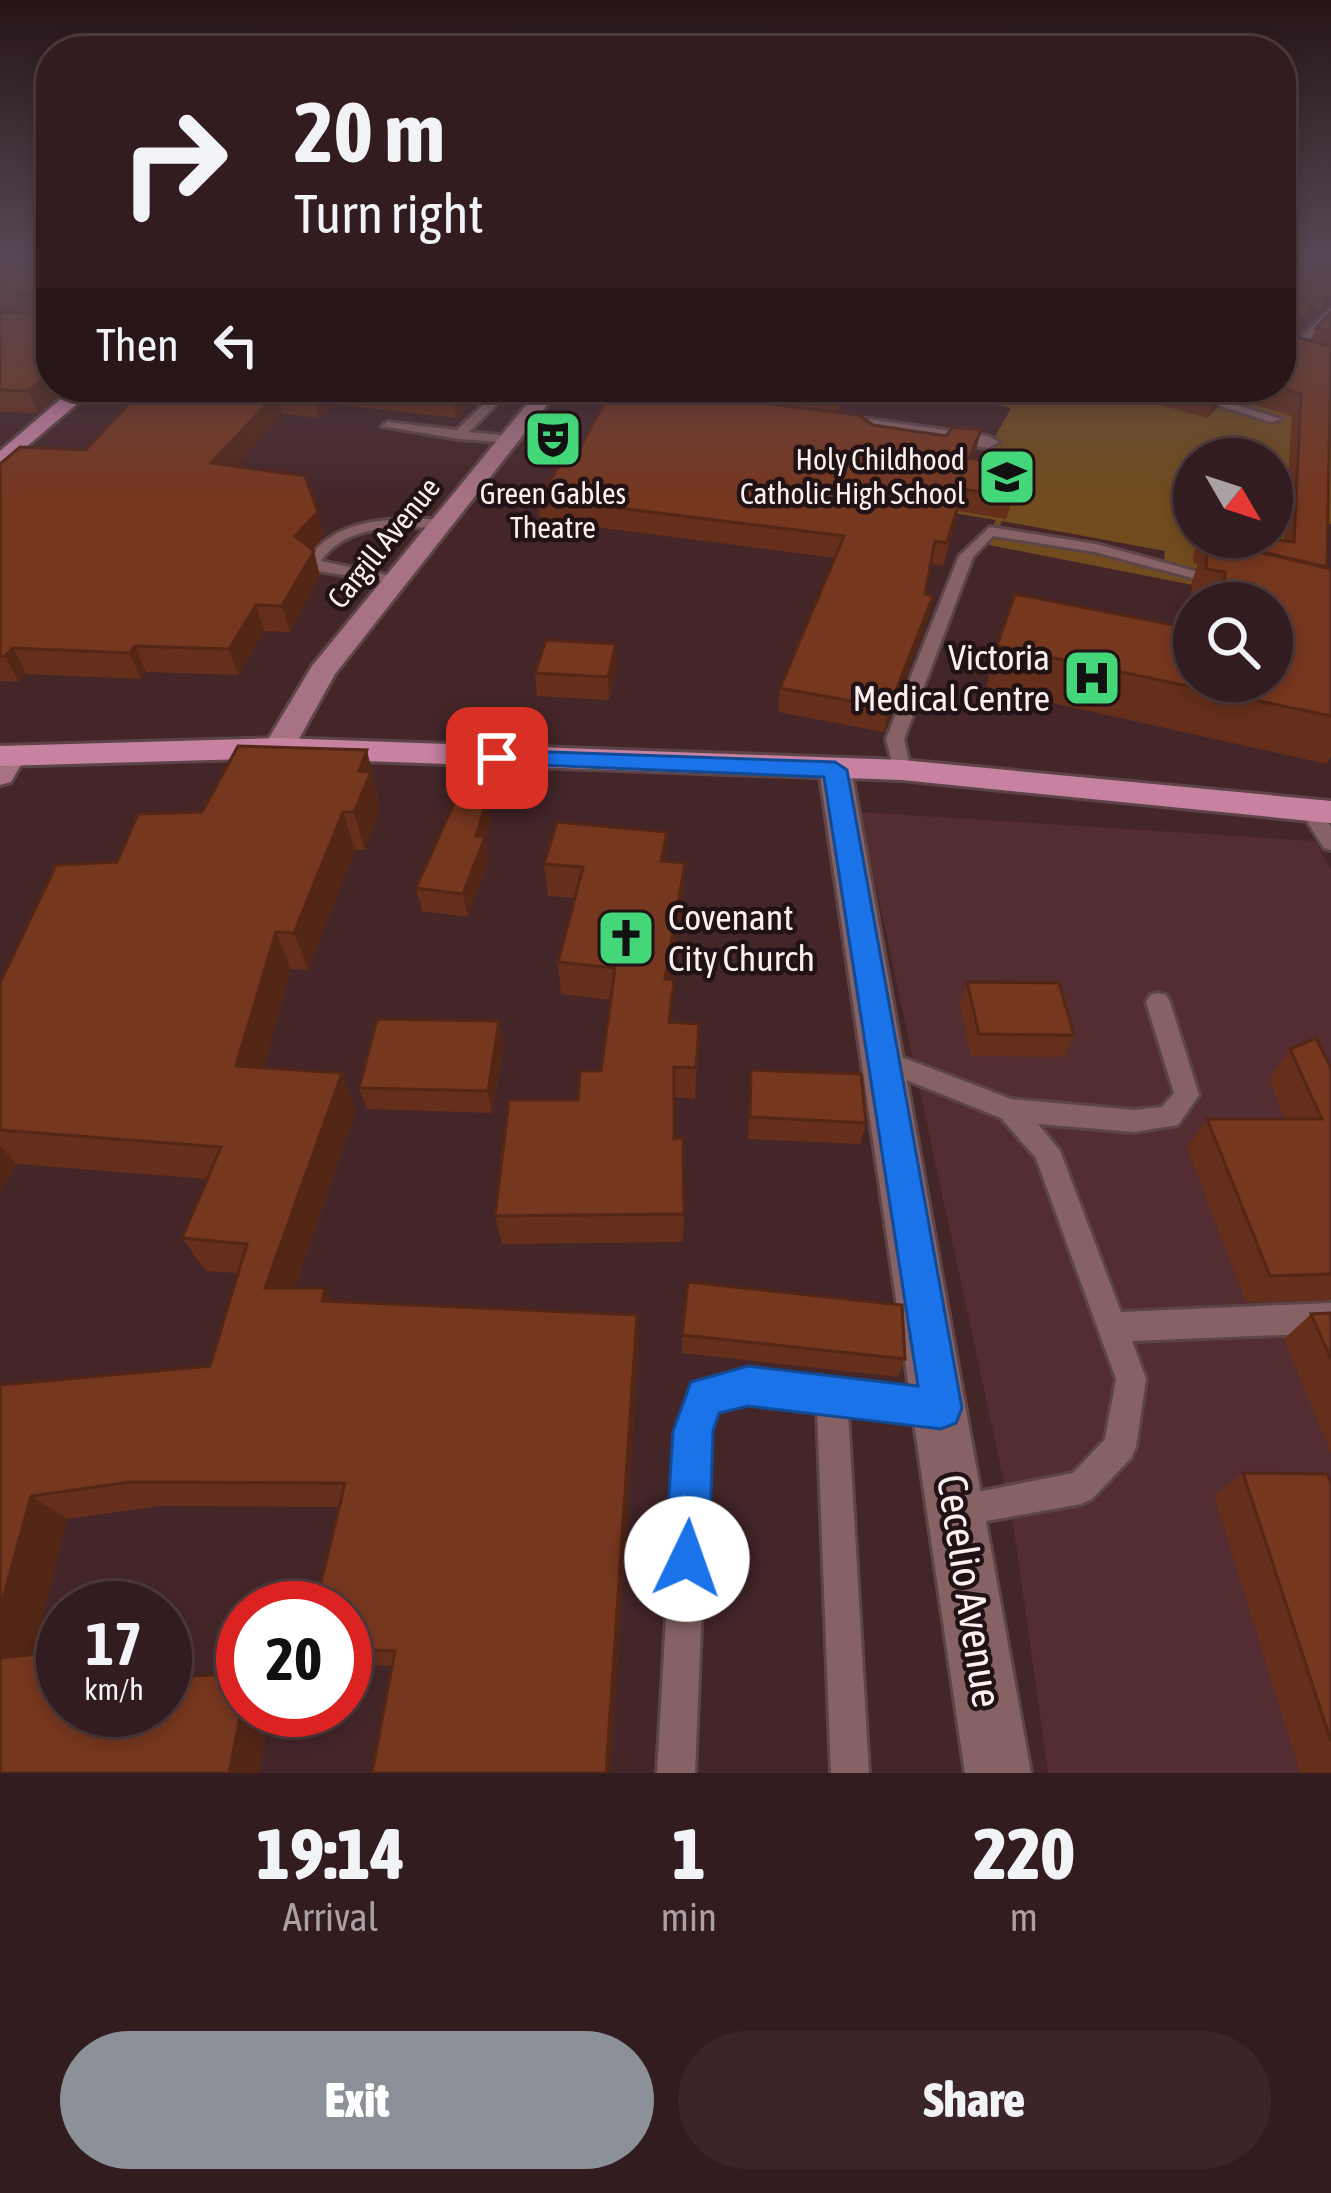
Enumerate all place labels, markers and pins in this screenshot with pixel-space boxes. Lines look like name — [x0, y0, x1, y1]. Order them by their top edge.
theatre icon: Green Gables Theatre — [522, 408, 584, 470]
place label: Holy Childhood Catholic High School — [740, 442, 965, 510]
school or university icon: Holy Childhood Catholic High School — [976, 446, 1038, 508]
place label: Green Gables Theatre — [480, 476, 626, 544]
place label: Victoria Medical Centre — [853, 636, 1050, 719]
hospital icon: Victoria Medical Centre — [1061, 647, 1123, 709]
pin — [446, 707, 548, 809]
place label: Covenant City Church — [668, 896, 815, 979]
church icon: Covenant City Church — [595, 907, 657, 969]

